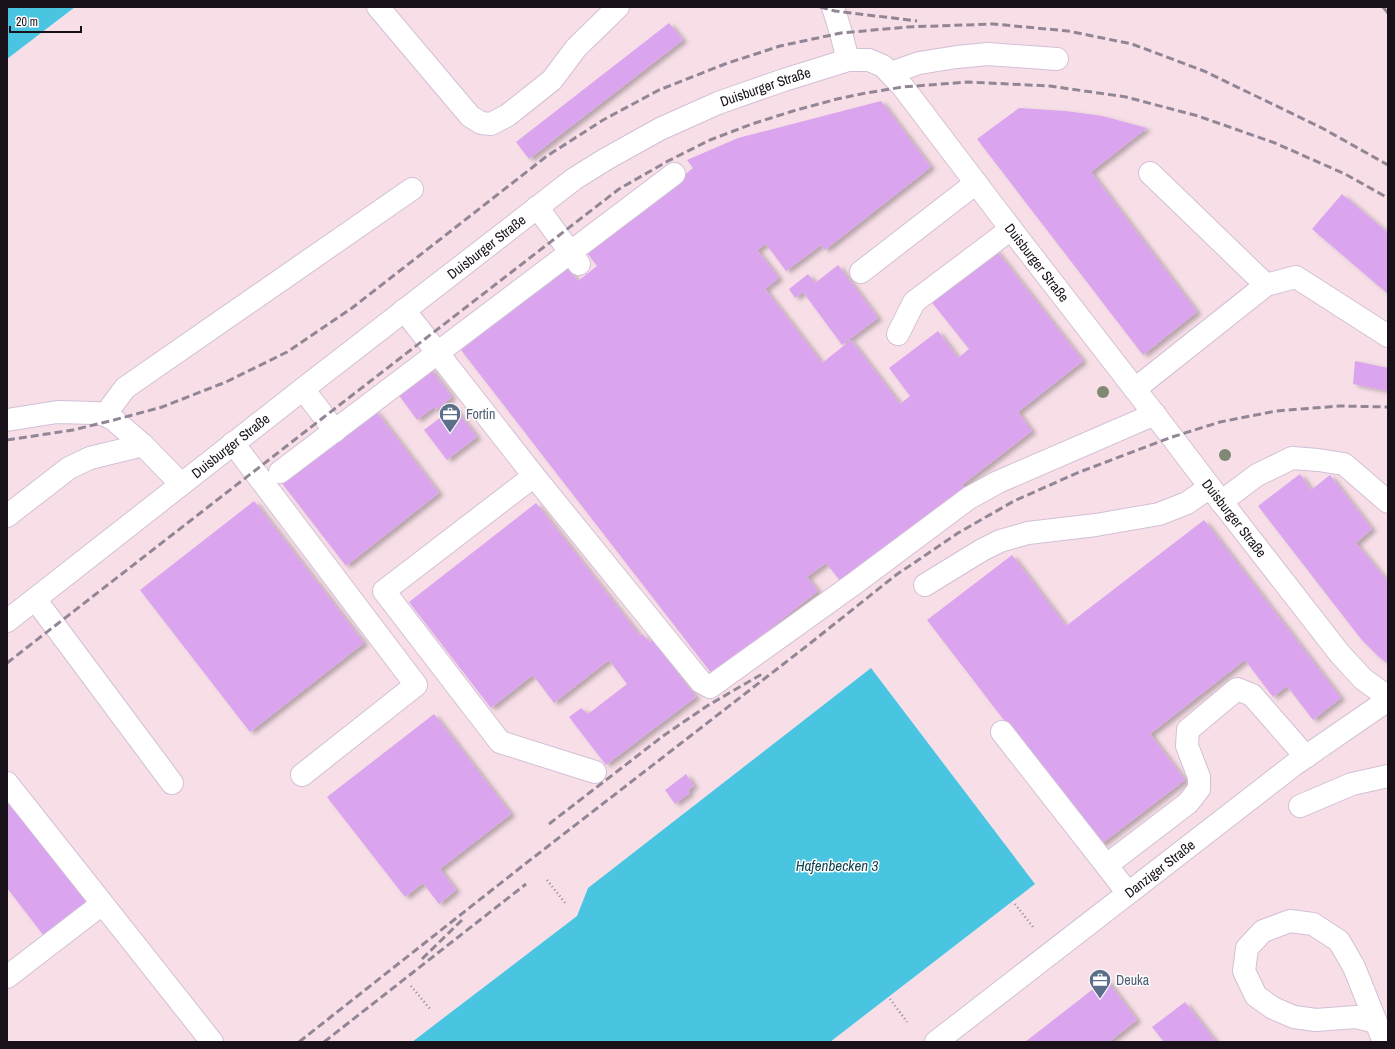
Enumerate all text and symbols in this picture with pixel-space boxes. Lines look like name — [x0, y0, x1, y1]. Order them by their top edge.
scale bar — [10, 8, 81, 34]
text: 20 m — [16, 14, 38, 30]
street label: Duisburger Straße — [718, 63, 813, 111]
street label: Duisburger Straße — [443, 211, 529, 283]
street label: Duisburger Straße — [1001, 220, 1073, 305]
office icon: Fortin — [437, 401, 463, 434]
place label: Fortin — [466, 405, 495, 423]
street label: Duisburger Straße — [188, 410, 273, 482]
street label: Duisburger Straße — [1198, 475, 1270, 561]
street label: Danziger Straße — [1121, 836, 1199, 902]
water label: Hafenbecken 3 — [796, 855, 879, 876]
office icon: Deuka — [1087, 967, 1113, 1000]
place label: Deuka — [1116, 971, 1150, 989]

